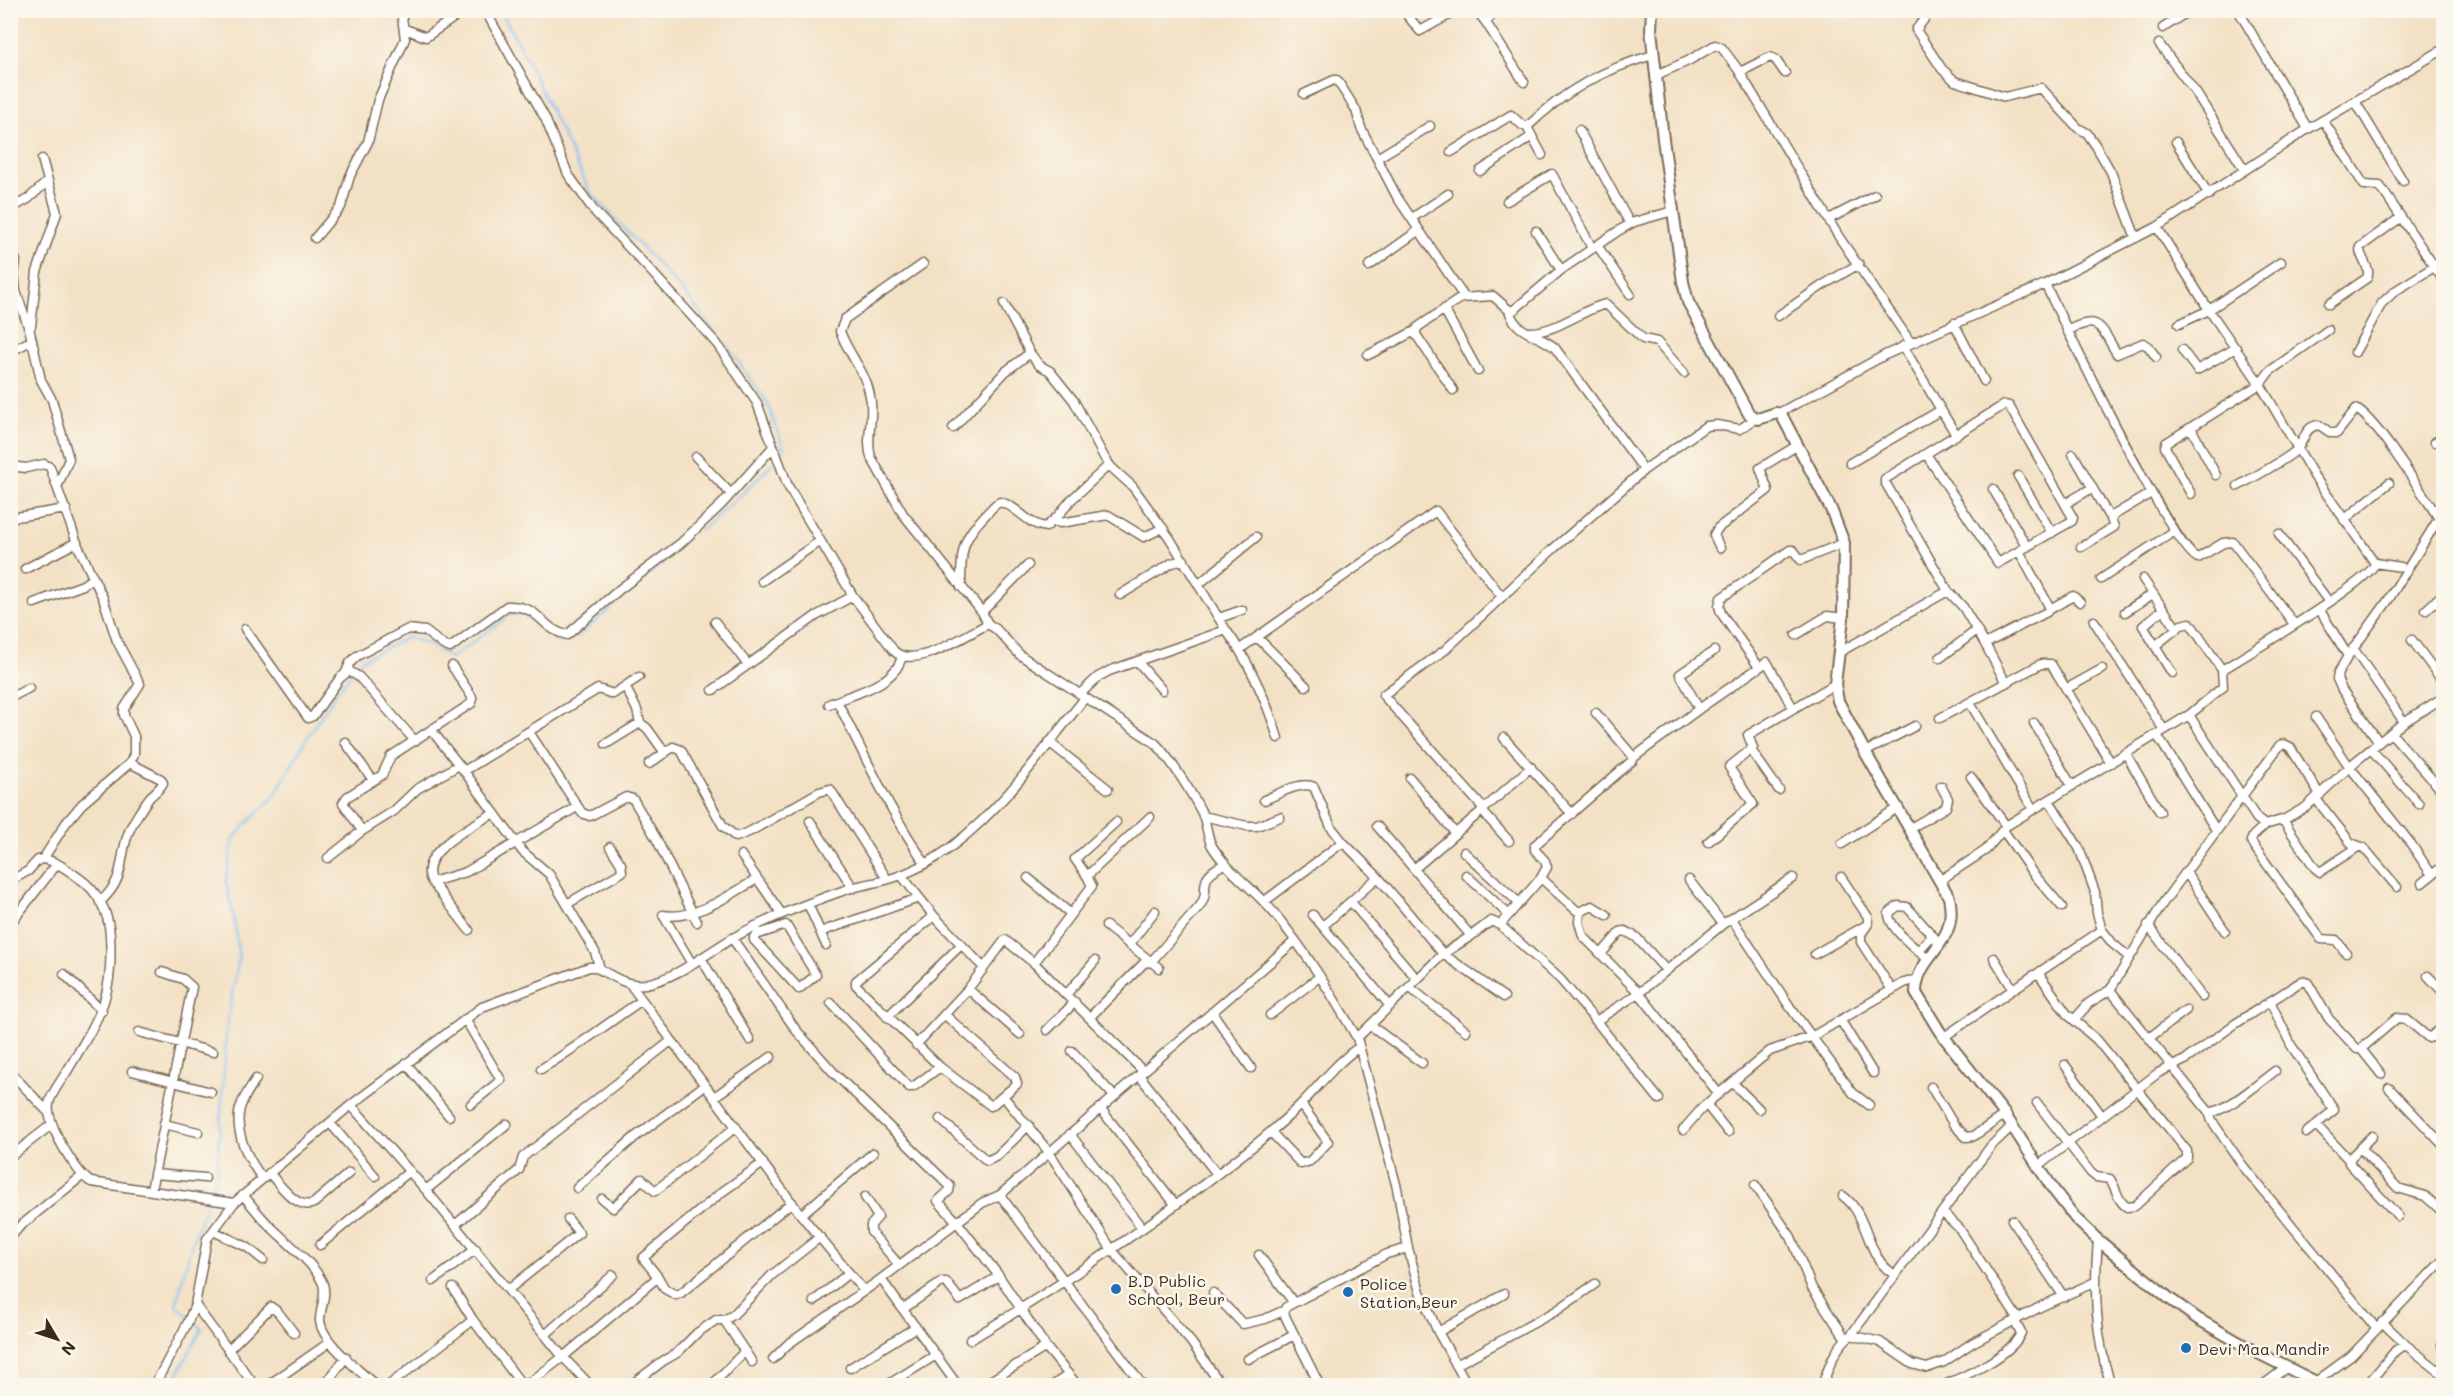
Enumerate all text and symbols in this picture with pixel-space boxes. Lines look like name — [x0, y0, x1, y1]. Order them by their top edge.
place label: B.D Public School, Beur — [1128, 1270, 1225, 1309]
place label: Police Station,Beur — [1360, 1273, 1458, 1312]
marker: B.D Public School, Beur — [1109, 1282, 1123, 1296]
marker: Police Station,Beur — [1341, 1285, 1355, 1299]
north arrow — [27, 1309, 87, 1369]
text: N — [57, 1337, 81, 1360]
place label: Devi Maa Mandir — [2198, 1338, 2330, 1359]
marker: Devi Maa Mandir — [2179, 1341, 2193, 1355]

